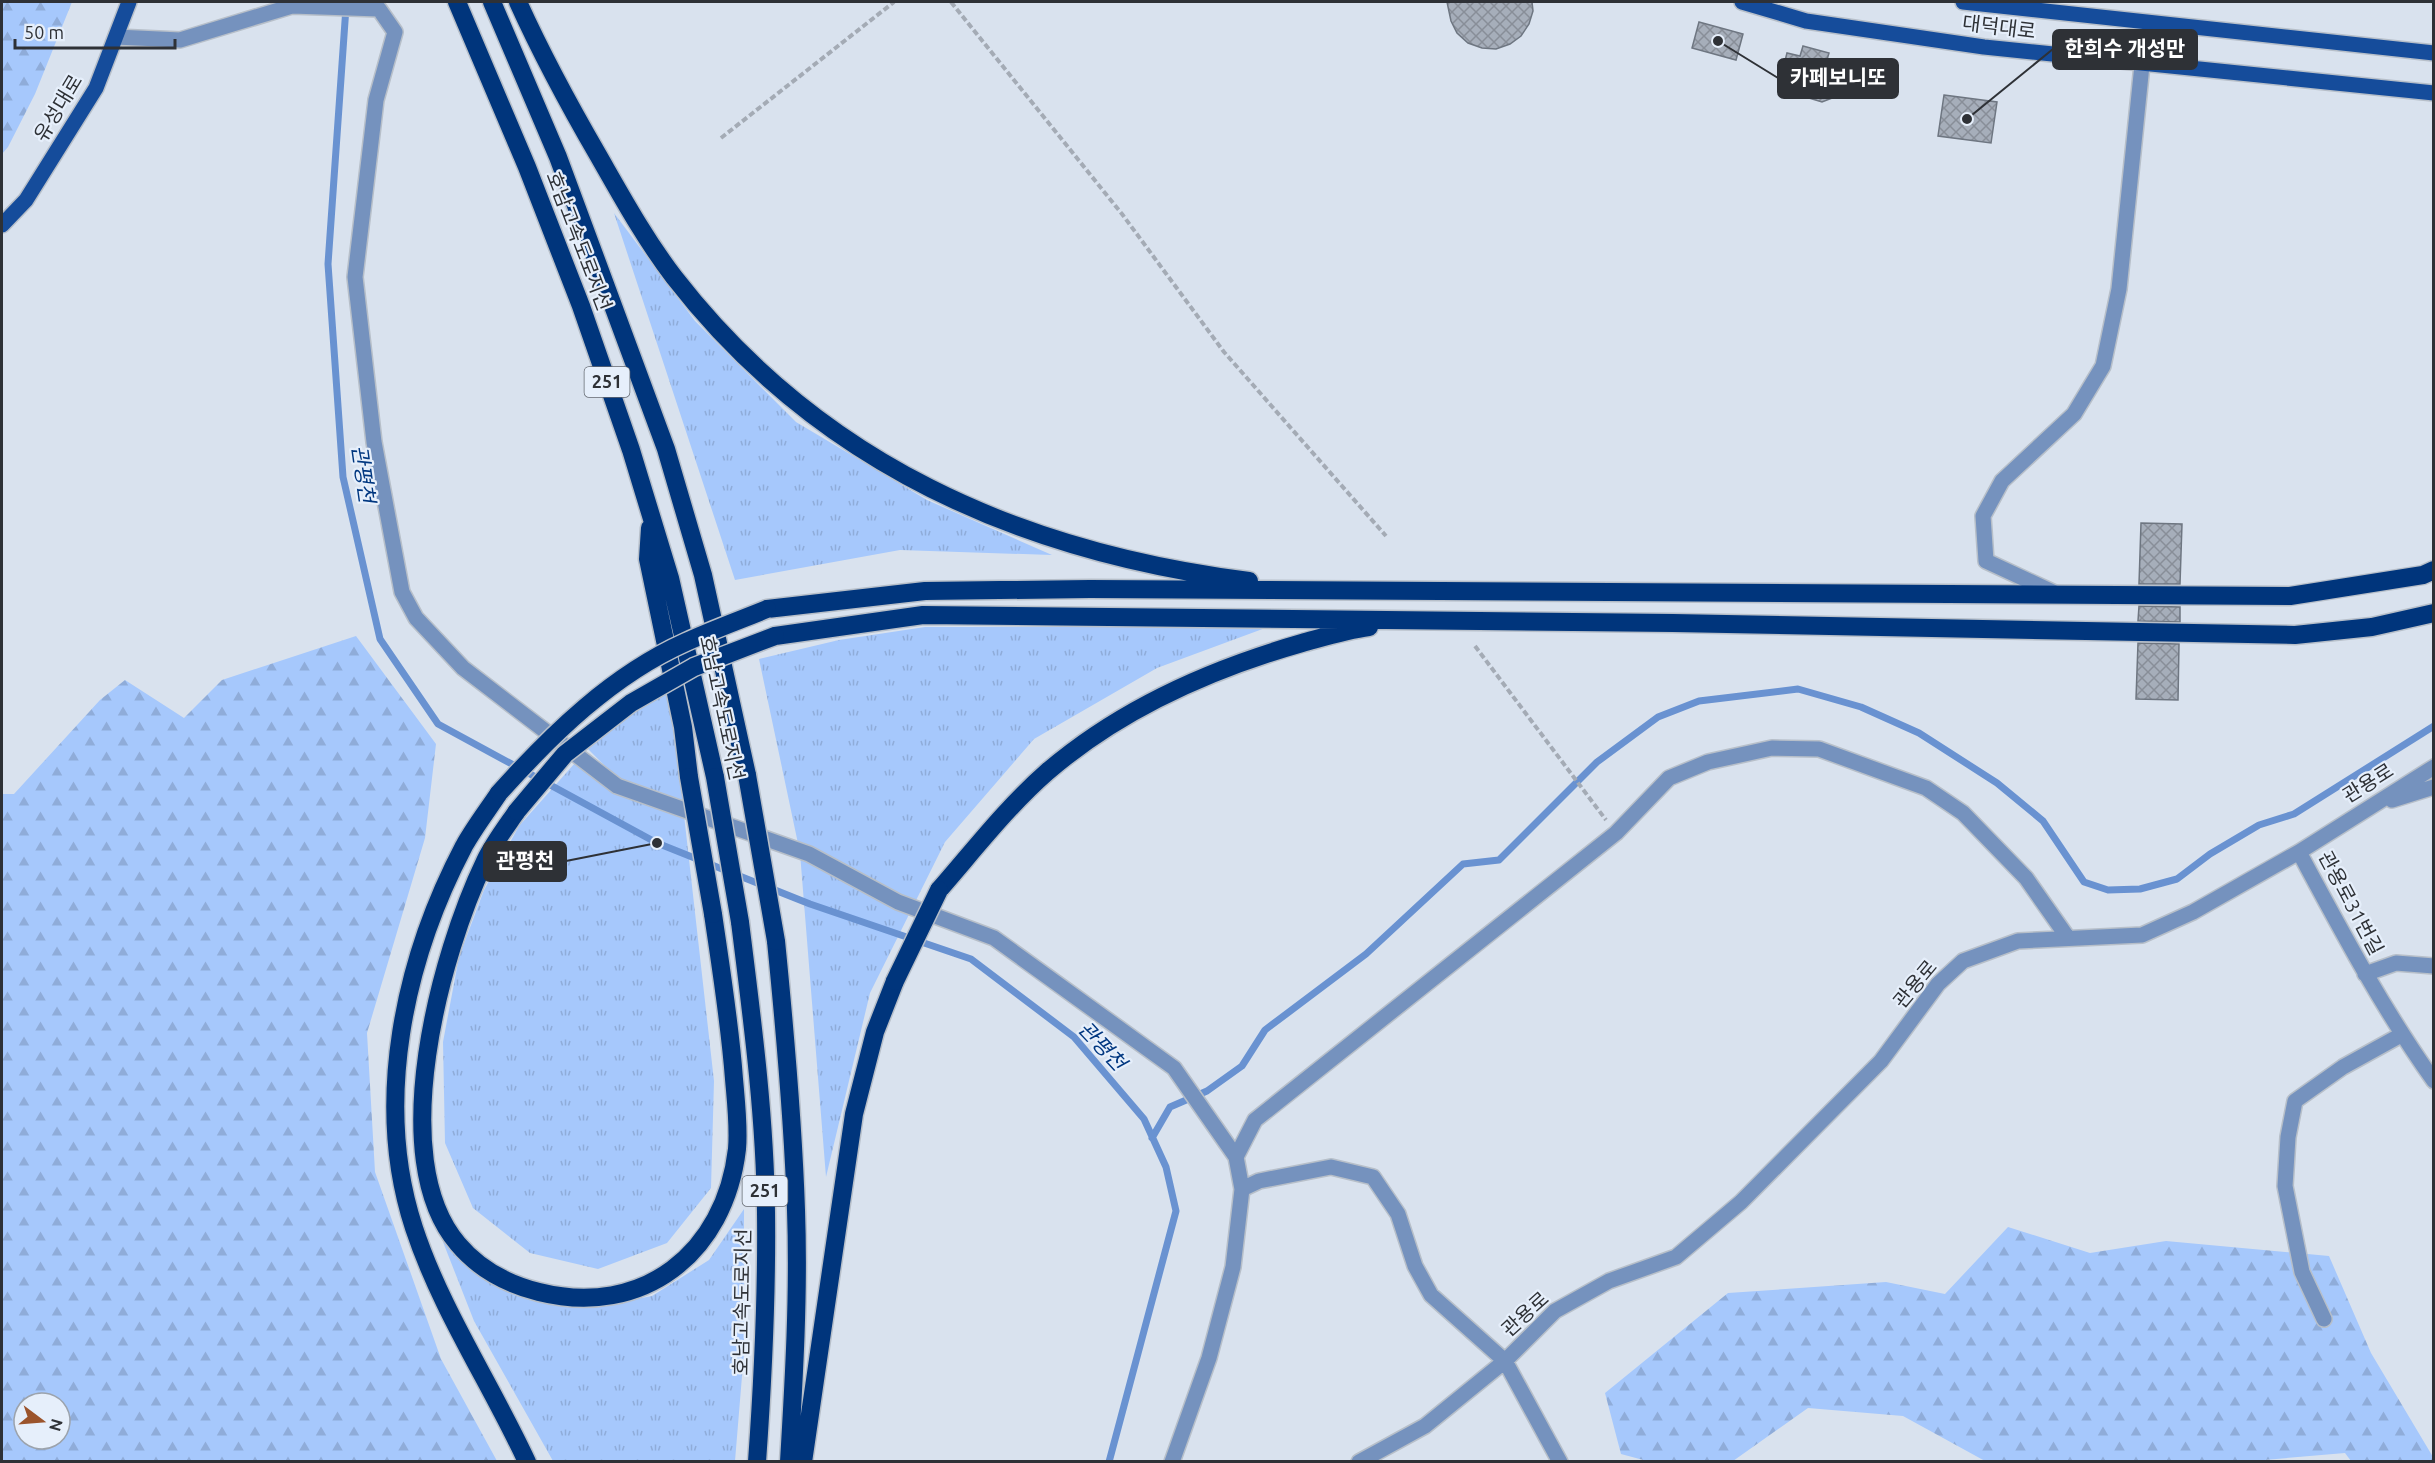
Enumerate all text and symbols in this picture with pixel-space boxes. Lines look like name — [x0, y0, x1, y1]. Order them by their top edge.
street label: 대덕대로 — [1961, 11, 2037, 42]
scale bar — [15, 12, 176, 50]
text: 50 m — [24, 22, 64, 42]
callout: 한희수 개성만 — [2053, 30, 2197, 69]
text: 한희수 개성만 — [2065, 36, 2185, 60]
callout: 카페보니또 — [1778, 59, 1898, 98]
text: 카페보니또 — [1790, 65, 1886, 89]
street label: 유성대로 — [29, 70, 86, 145]
street label: 호남고속도로지선 — [542, 168, 617, 314]
road number: 251 — [584, 367, 630, 397]
water label: 관평천 — [348, 443, 380, 507]
street label: 호남고속도로지선 — [696, 634, 749, 782]
street label: 관용로 — [2338, 758, 2397, 807]
callout: 관평천 — [484, 842, 566, 881]
street label: 관용로31번길 — [2314, 847, 2388, 959]
text: 관평천 — [496, 848, 554, 872]
street label: 관용로 — [1888, 955, 1941, 1012]
water label: 관평천 — [1074, 1016, 1133, 1077]
road number: 251 — [742, 1176, 788, 1206]
street label: 호남고속도로지선 — [729, 1228, 754, 1376]
street label: 관용로 — [1496, 1287, 1553, 1341]
north arrow — [12, 1391, 72, 1451]
text: N — [46, 1417, 67, 1433]

